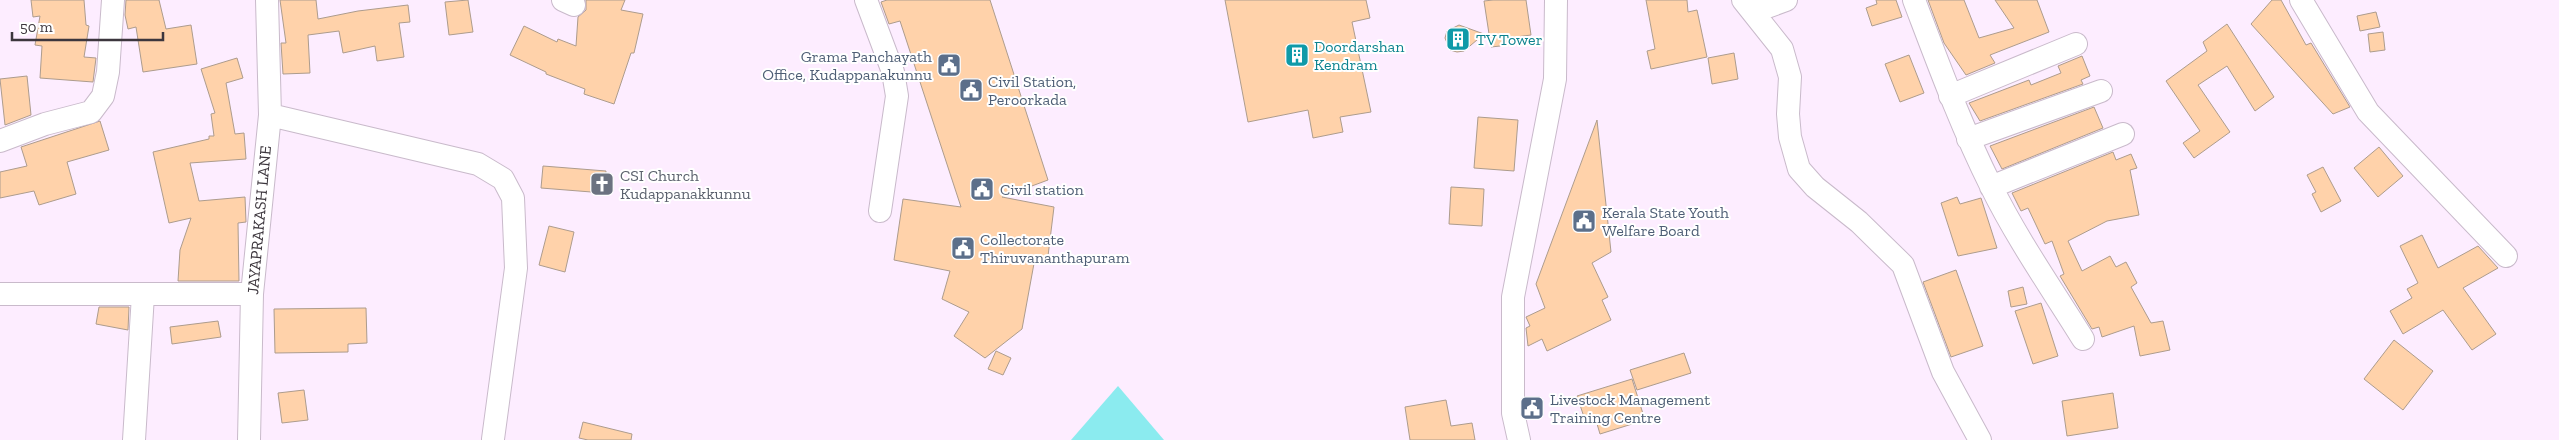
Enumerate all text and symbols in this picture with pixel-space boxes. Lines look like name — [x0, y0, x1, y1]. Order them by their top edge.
scale bar — [12, 10, 164, 42]
text: 50 m — [20, 18, 53, 36]
building icon: TV Tower — [1445, 26, 1471, 52]
place label: TV Tower — [1476, 30, 1543, 49]
place label: Doordarshan Kendram — [1314, 37, 1405, 74]
building icon: Doordarshan Kendram — [1284, 42, 1310, 68]
place label: Grama Panchayath Office, Kudappanakunnu — [762, 47, 932, 84]
public building icon: Grama Panchayath Office, Kudappanakunnu — [936, 52, 962, 78]
place label: Civil Station, Peroorkada — [988, 72, 1076, 109]
public building icon: Civil Station, Peroorkada — [958, 77, 984, 103]
street label: JAYAPRAKASH LANE — [243, 145, 275, 295]
place label: CSI Church Kudappanakkunnu — [620, 166, 751, 203]
church icon: CSI Church Kudappanakkunnu — [589, 171, 615, 197]
public building icon: Civil station — [969, 176, 995, 202]
place label: Civil station — [1000, 180, 1084, 199]
place label: Kerala State Youth Welfare Board — [1602, 203, 1729, 240]
public building icon: Kerala State Youth Welfare Board — [1571, 208, 1597, 234]
place label: Collectorate Thiruvananthapuram — [980, 230, 1130, 267]
public building icon: Collectorate Thiruvananthapuram — [950, 235, 976, 261]
place label: Livestock Management Training Centre — [1550, 390, 1710, 427]
public building icon: Livestock Management Training Centre — [1519, 395, 1545, 421]

